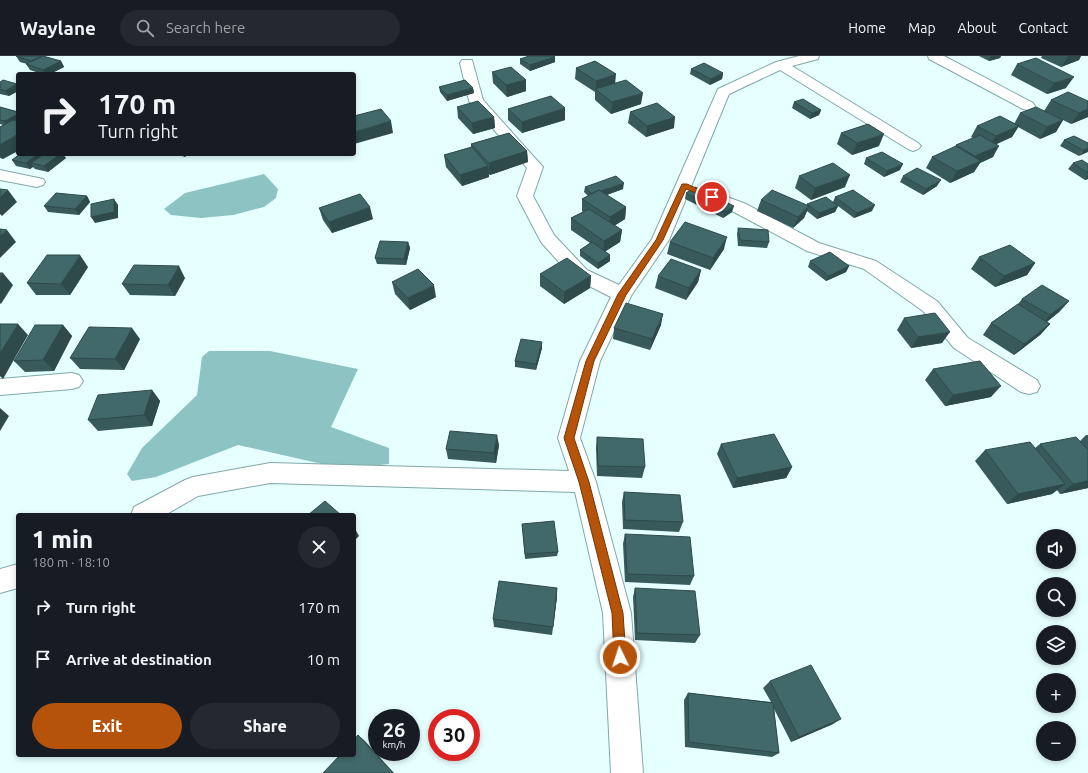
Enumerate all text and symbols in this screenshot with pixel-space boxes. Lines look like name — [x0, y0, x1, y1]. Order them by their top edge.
search box — [120, 10, 400, 46]
text: Waylane — [20, 17, 96, 39]
icon: search — [134, 17, 156, 39]
text: Search here — [166, 19, 245, 36]
text: Home — [848, 20, 886, 36]
text: Map — [908, 20, 936, 36]
text: About — [958, 20, 997, 36]
text: Contact — [1019, 20, 1068, 36]
icon: right — [32, 88, 84, 140]
text: 170 m — [98, 88, 176, 119]
text: Turn right — [98, 121, 178, 141]
pin — [695, 180, 729, 214]
icon: arrive — [701, 186, 723, 208]
text: 1 min — [32, 526, 93, 553]
button: close — [298, 526, 340, 568]
map controls — [1036, 529, 1076, 761]
button: sound — [1036, 529, 1076, 569]
text: 180 m · 18:10 — [32, 555, 110, 569]
button: search — [1036, 577, 1076, 617]
icon: right — [32, 596, 54, 618]
text: Turn right — [66, 599, 136, 616]
text: 170 m — [298, 599, 340, 616]
button: layers — [1036, 625, 1076, 665]
position arrow — [599, 636, 641, 678]
icon: arrive — [32, 648, 54, 670]
text: Arrive at destination — [66, 651, 212, 668]
text: 10 m — [307, 651, 340, 668]
button: + — [1036, 673, 1076, 713]
button: Exit — [32, 703, 182, 749]
button: Share — [190, 703, 340, 749]
speed limit sign: 30 — [428, 709, 480, 761]
text: 26 — [383, 718, 405, 741]
button: − — [1036, 721, 1076, 761]
text: km/h — [382, 739, 406, 750]

